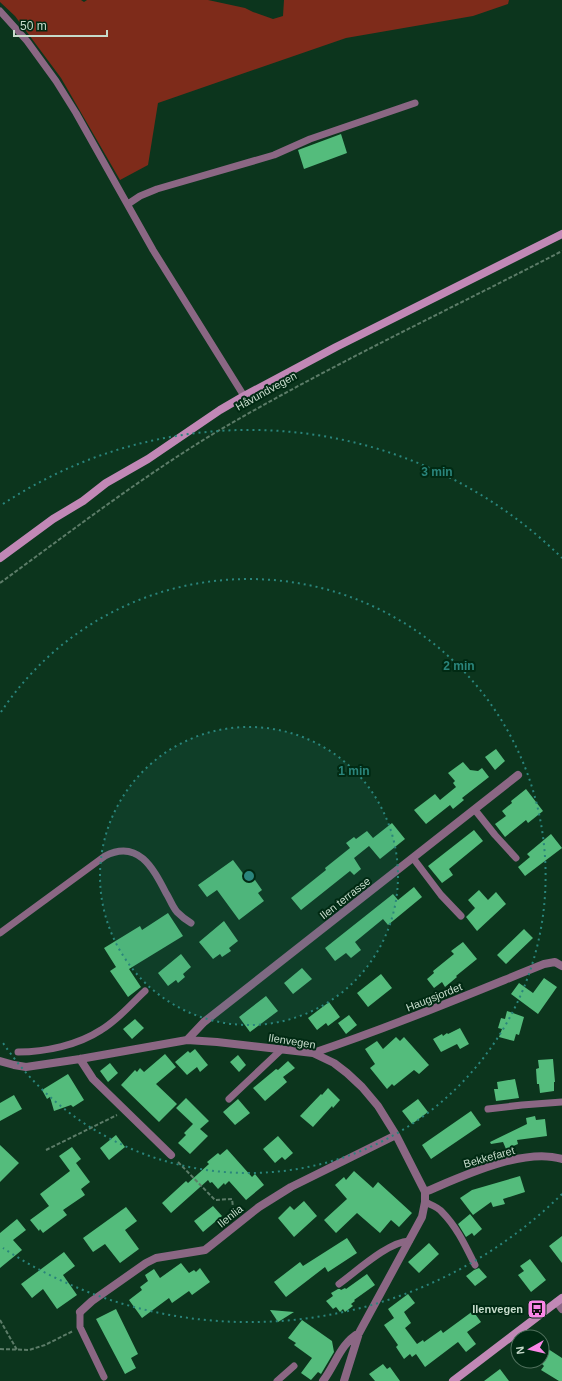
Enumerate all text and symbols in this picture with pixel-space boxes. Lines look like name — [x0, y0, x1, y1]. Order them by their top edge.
scale bar — [14, 12, 107, 38]
text: 50 m — [20, 19, 47, 33]
street label: Håvundvegen — [233, 369, 299, 413]
text: 3 min — [421, 465, 453, 479]
text: 2 min — [443, 659, 475, 673]
text: 1 min — [338, 764, 370, 778]
centre of rings — [242, 869, 256, 883]
street label: Ilen terrasse — [317, 875, 373, 921]
street label: Haugsjordet — [404, 980, 464, 1014]
street label: Ilenvegen — [267, 1031, 317, 1051]
street label: Bekkefaret — [462, 1144, 516, 1170]
street label: Ilenlia — [215, 1202, 246, 1230]
bus stop icon: Ilenvegen — [526, 1298, 548, 1320]
place label: Ilenvegen — [472, 1303, 523, 1315]
north arrow — [510, 1329, 550, 1369]
text: N — [514, 1346, 527, 1355]

